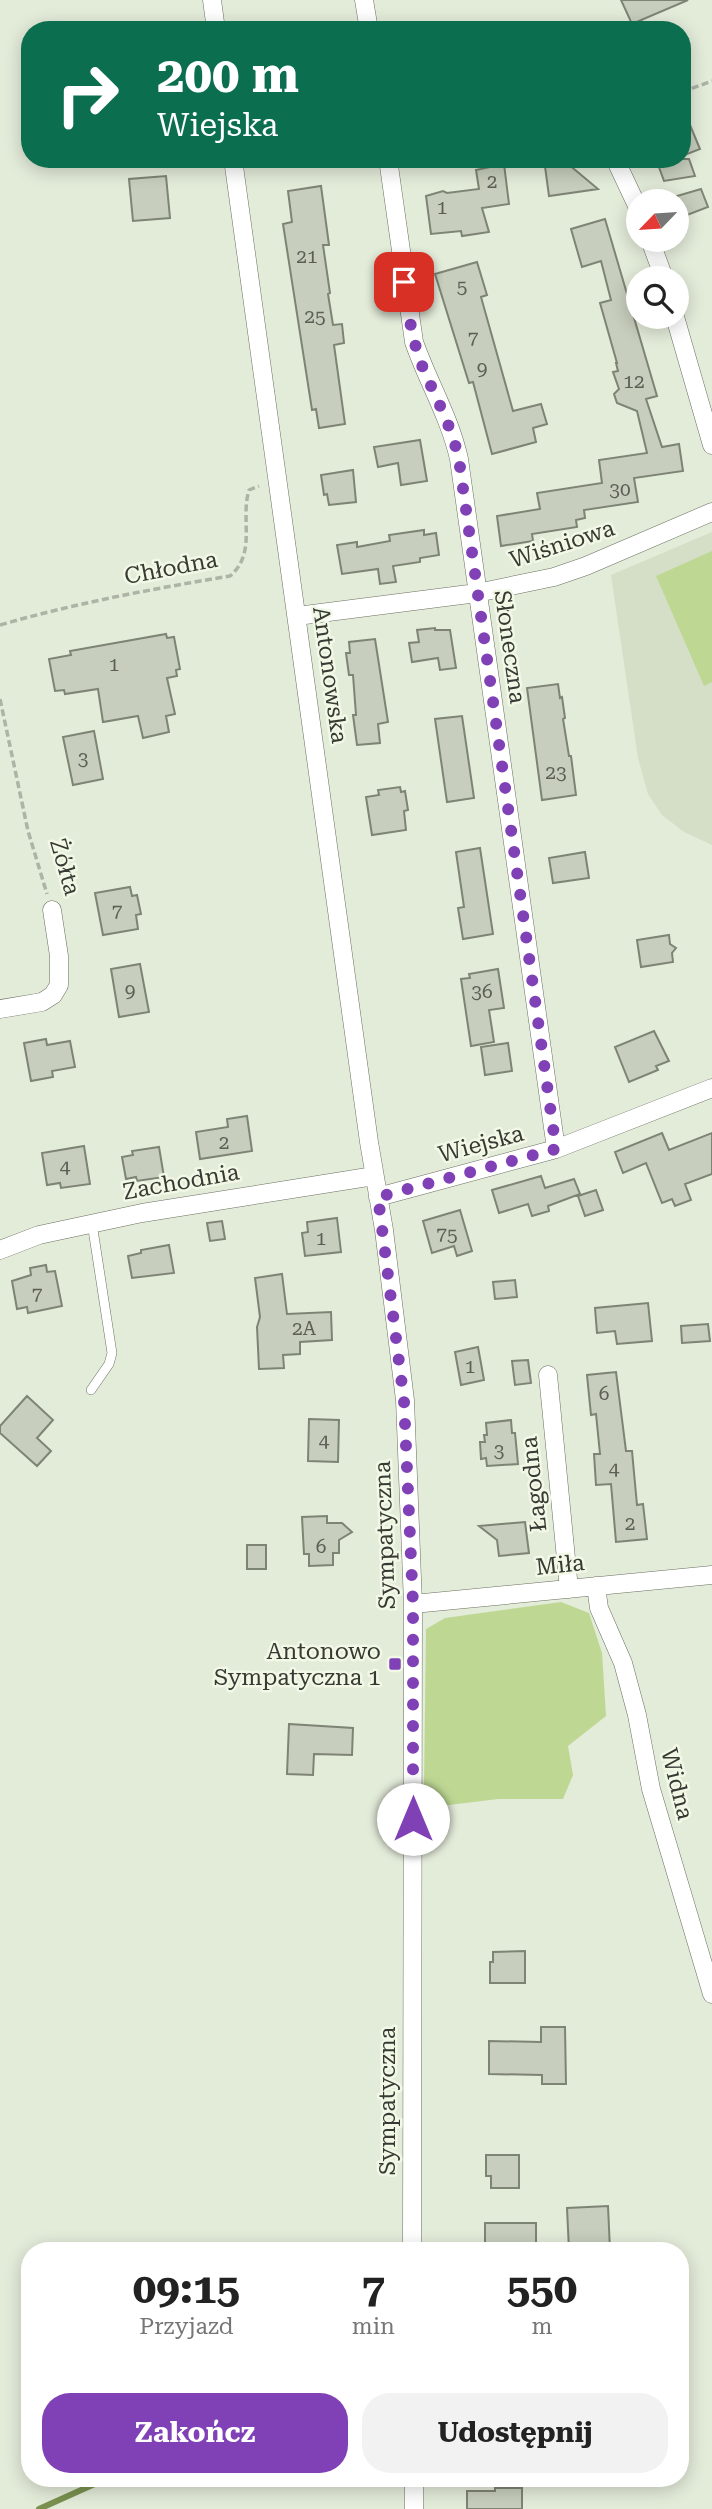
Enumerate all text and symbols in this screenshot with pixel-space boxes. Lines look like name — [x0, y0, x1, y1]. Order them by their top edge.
text: 200 m — [157, 47, 299, 104]
icon: right — [42, 49, 133, 140]
text: Wiejska — [157, 106, 278, 144]
house number: 2 — [487, 170, 497, 193]
north arrow — [626, 189, 690, 252]
map controls — [626, 189, 689, 329]
house number: 1 — [437, 196, 447, 219]
house number: 21 — [296, 245, 318, 268]
pin — [374, 252, 434, 312]
icon: arrive — [385, 263, 423, 301]
button: search — [626, 266, 689, 329]
house number: 5 — [457, 275, 467, 298]
house number: 25 — [304, 305, 326, 328]
house number: 7 — [468, 327, 479, 350]
house number: 9 — [477, 357, 487, 380]
house number: 12 — [623, 370, 645, 393]
house number: 30 — [609, 478, 631, 501]
street label: Wiśniowa — [506, 514, 618, 574]
street label: Chłodna — [122, 546, 220, 590]
street label: Słoneczna — [489, 589, 531, 706]
street label: Antonowska — [307, 605, 353, 746]
house number: 1 — [109, 653, 119, 676]
house number: 3 — [78, 747, 88, 770]
house number: 23 — [545, 761, 567, 784]
street label: Żółta — [44, 835, 86, 899]
house number: 7 — [112, 900, 123, 923]
house number: 9 — [125, 979, 135, 1002]
house number: 36 — [471, 980, 493, 1003]
street label: Wiejska — [435, 1120, 527, 1168]
house number: 2 — [219, 1131, 229, 1154]
house number: 4 — [60, 1155, 71, 1178]
street label: Zachodnia — [121, 1158, 242, 1206]
house number: 75 — [436, 1223, 458, 1246]
house number: 1 — [316, 1227, 326, 1250]
house number: 7 — [32, 1283, 43, 1306]
house number: 2A — [292, 1317, 317, 1340]
house number: 1 — [465, 1355, 475, 1378]
house number: 6 — [599, 1382, 609, 1405]
house number: 4 — [319, 1429, 330, 1452]
street label: Łagodna — [516, 1435, 552, 1533]
house number: 3 — [494, 1439, 504, 1462]
house number: 4 — [609, 1457, 620, 1480]
street label: Sympatyczna — [369, 1460, 401, 1610]
house number: 2 — [625, 1512, 635, 1535]
house number: 6 — [316, 1535, 326, 1558]
street label: Miła — [534, 1549, 586, 1581]
place label: Antonowo Sympatyczna 1 — [214, 1638, 381, 1691]
marker: Antonowo Sympatyczna 1 — [387, 1656, 403, 1672]
street label: Widna — [655, 1745, 699, 1823]
position arrow — [376, 1782, 450, 1856]
street label: Sympatyczna — [374, 2026, 401, 2175]
text: 09:15 — [133, 2264, 240, 2313]
text: 7 — [362, 2264, 385, 2313]
text: 550 — [507, 2264, 577, 2313]
text: Przyjazd — [139, 2313, 233, 2340]
text: min — [352, 2313, 395, 2340]
text: m — [531, 2313, 552, 2340]
button: Zakończ — [42, 2393, 348, 2473]
button: Udostępnij — [362, 2393, 668, 2473]

